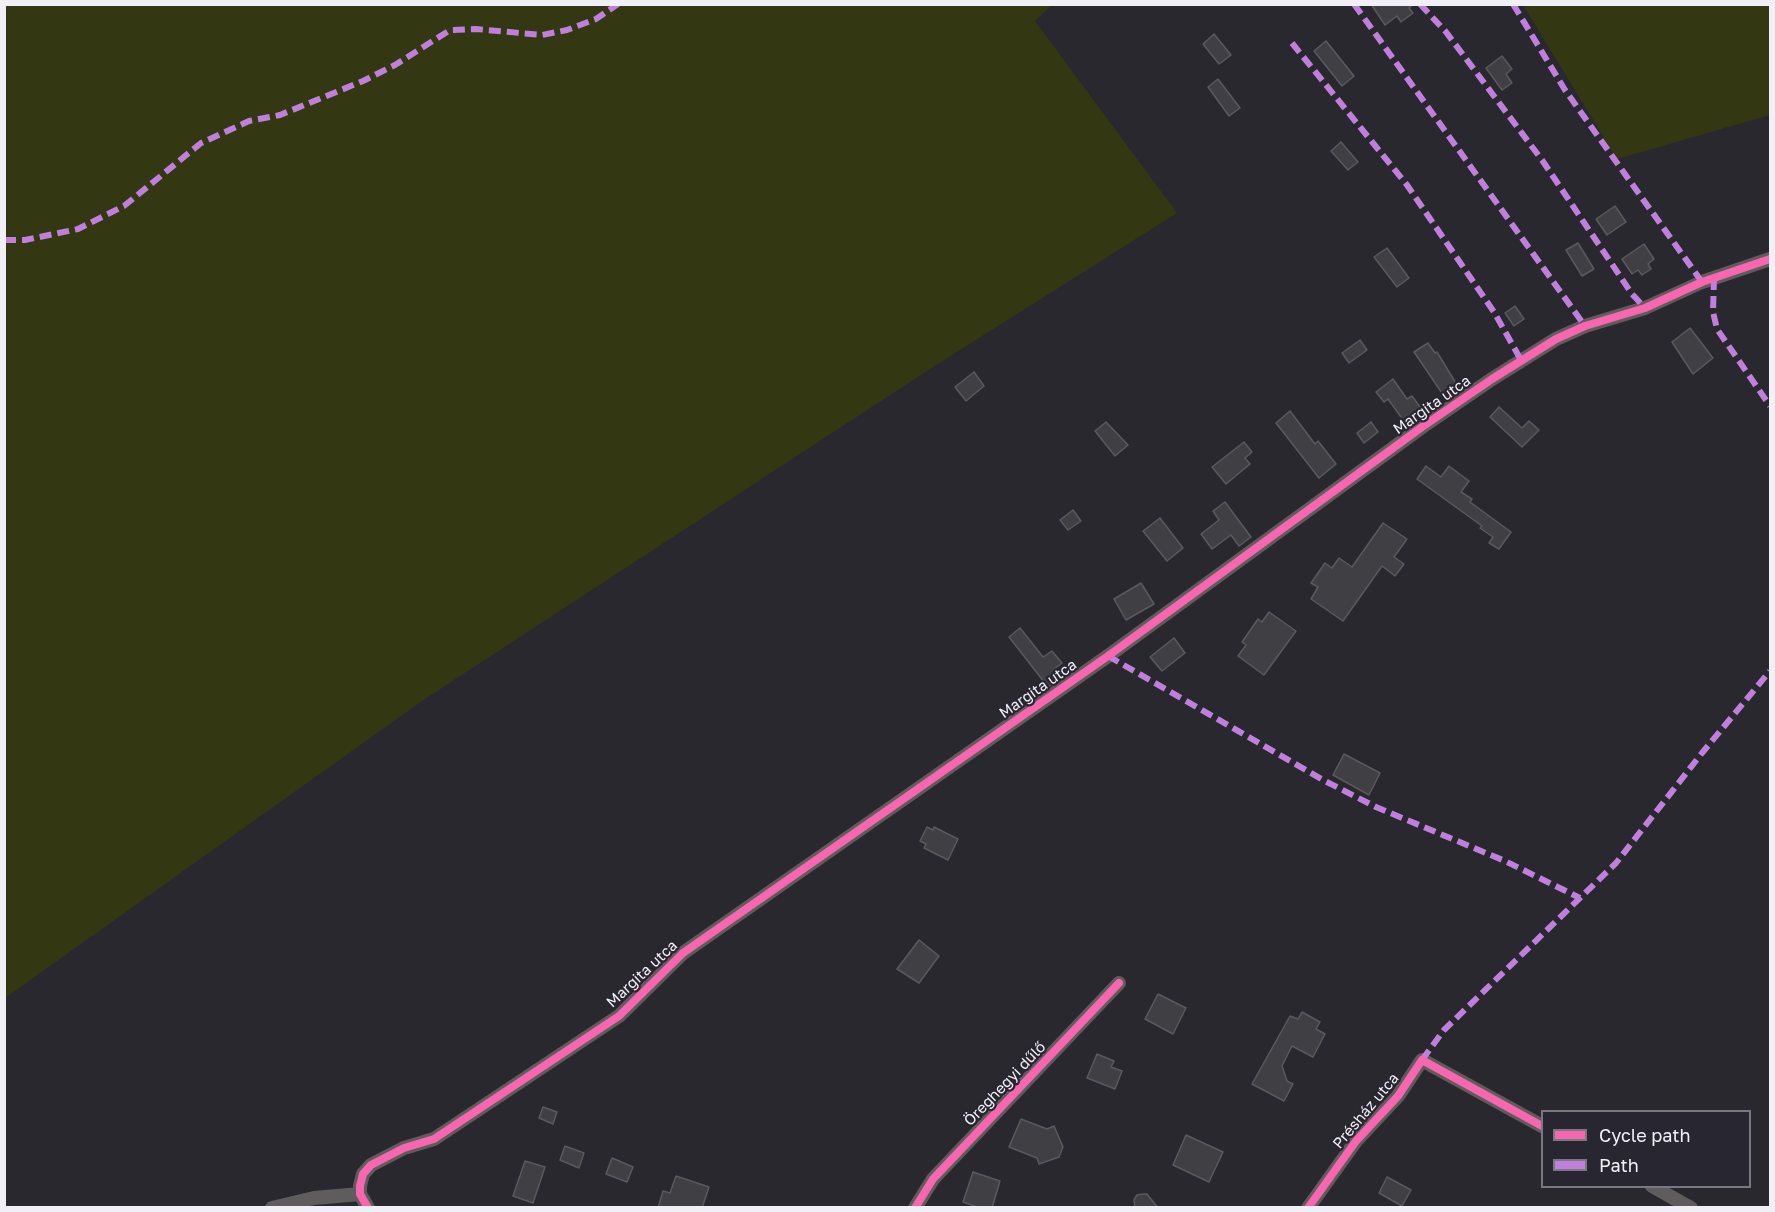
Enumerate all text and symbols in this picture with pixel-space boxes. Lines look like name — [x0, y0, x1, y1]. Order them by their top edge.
street label: Margita utca — [1390, 372, 1474, 438]
street label: Margita utca — [996, 656, 1080, 722]
street label: Margita utca — [603, 937, 681, 1011]
street label: Öreghegyi dűlő — [960, 1038, 1050, 1130]
street label: Présház utca — [1329, 1070, 1403, 1152]
legend — [1541, 1110, 1751, 1188]
text: Cycle path — [1599, 1124, 1691, 1146]
text: Path — [1599, 1154, 1639, 1176]

